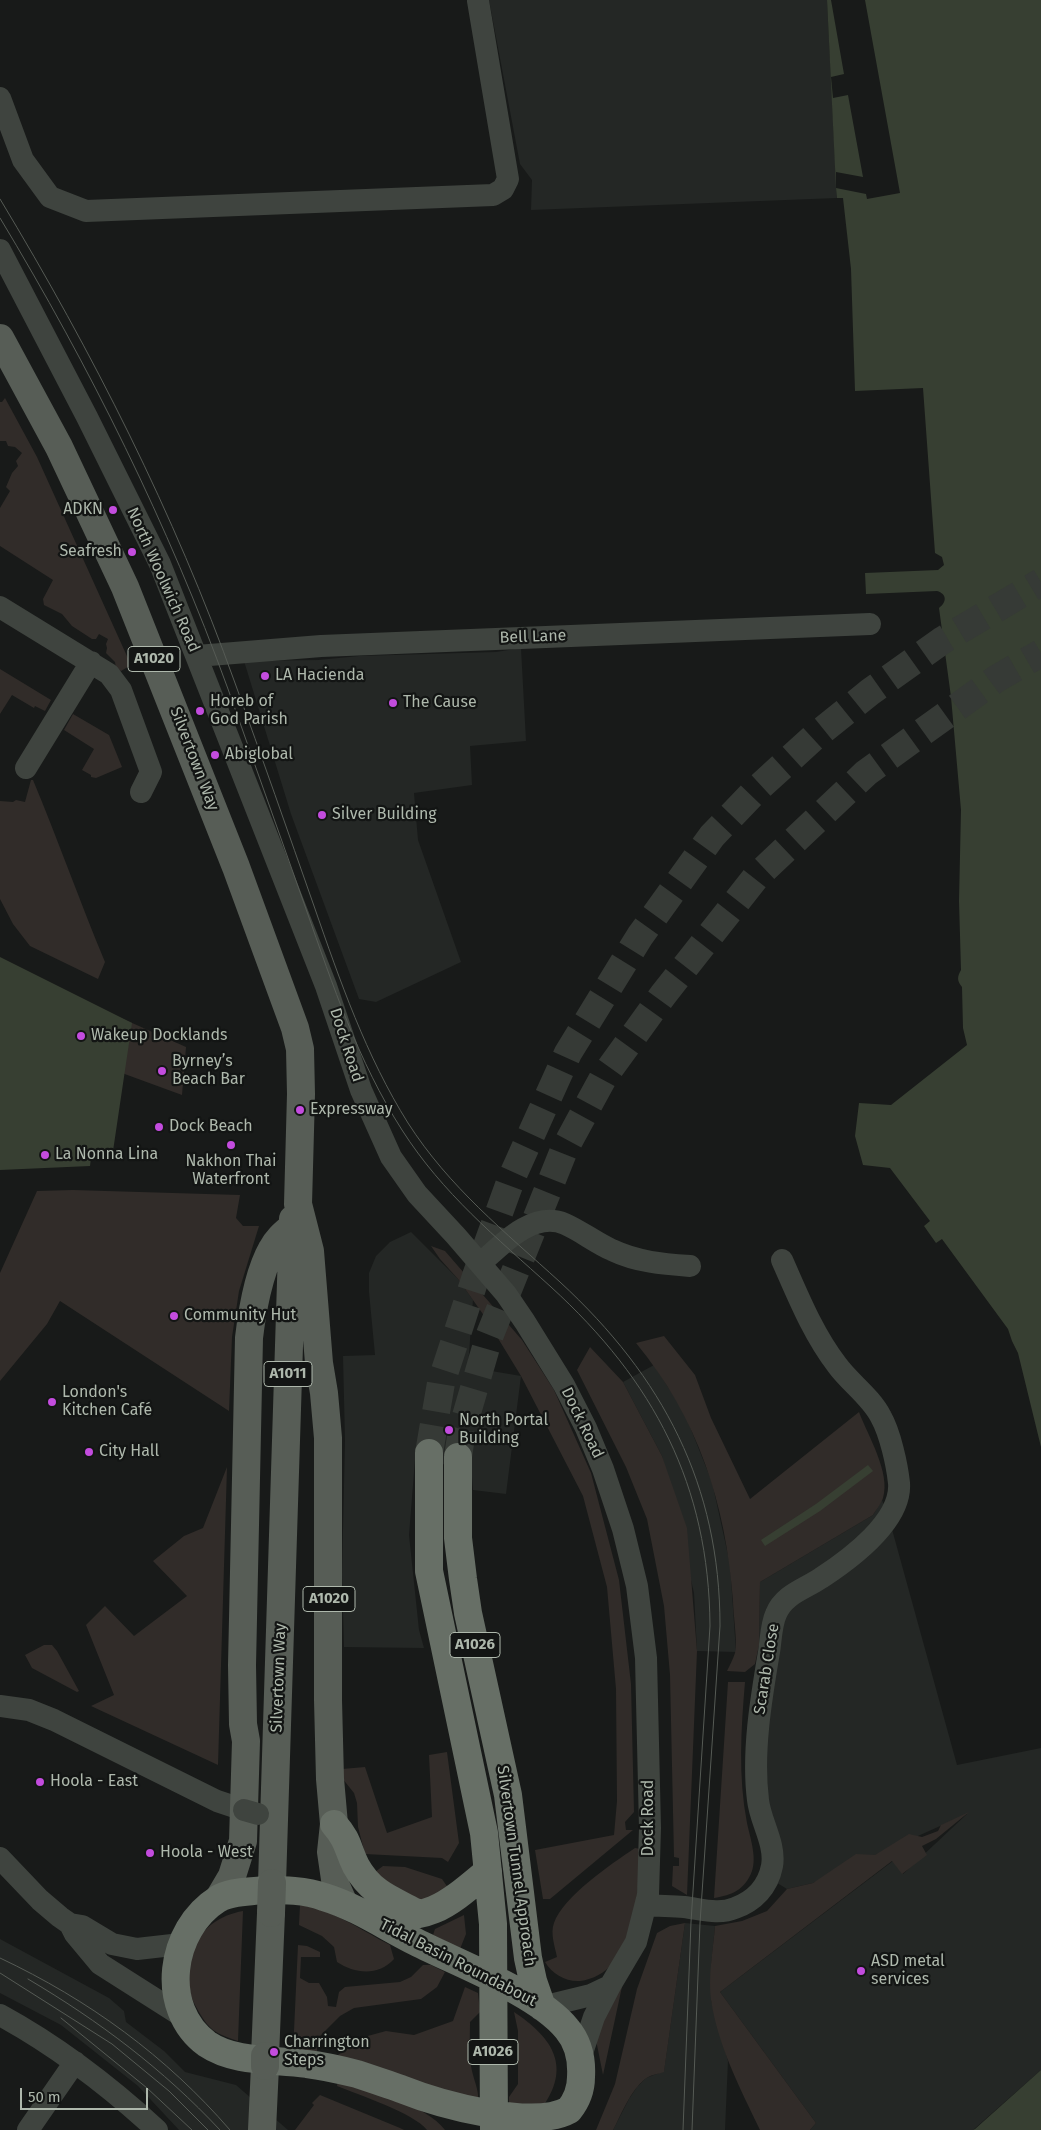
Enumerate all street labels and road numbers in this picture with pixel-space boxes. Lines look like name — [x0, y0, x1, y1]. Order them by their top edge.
street label: North Woolwich Road — [122, 505, 204, 655]
street label: Bell Lane — [499, 626, 567, 648]
road number: A1020 — [128, 646, 180, 672]
street label: Silvertown Way — [165, 704, 223, 814]
street label: Dock Road — [325, 1006, 367, 1084]
road number: A1011 — [264, 1362, 312, 1386]
street label: Dock Road — [557, 1384, 607, 1462]
road number: A1020 — [303, 1586, 355, 1612]
street label: Scarab Close — [750, 1622, 784, 1716]
street label: Silvertown Way — [267, 1623, 291, 1733]
road number: A1026 — [450, 1632, 500, 1658]
street label: Silvertown Tunnel Approach — [492, 1764, 540, 1968]
street label: Dock Road — [639, 1780, 659, 1856]
street label: Tidal Basin Roundabout — [376, 1915, 540, 2011]
road number: A1026 — [468, 2040, 518, 2064]

